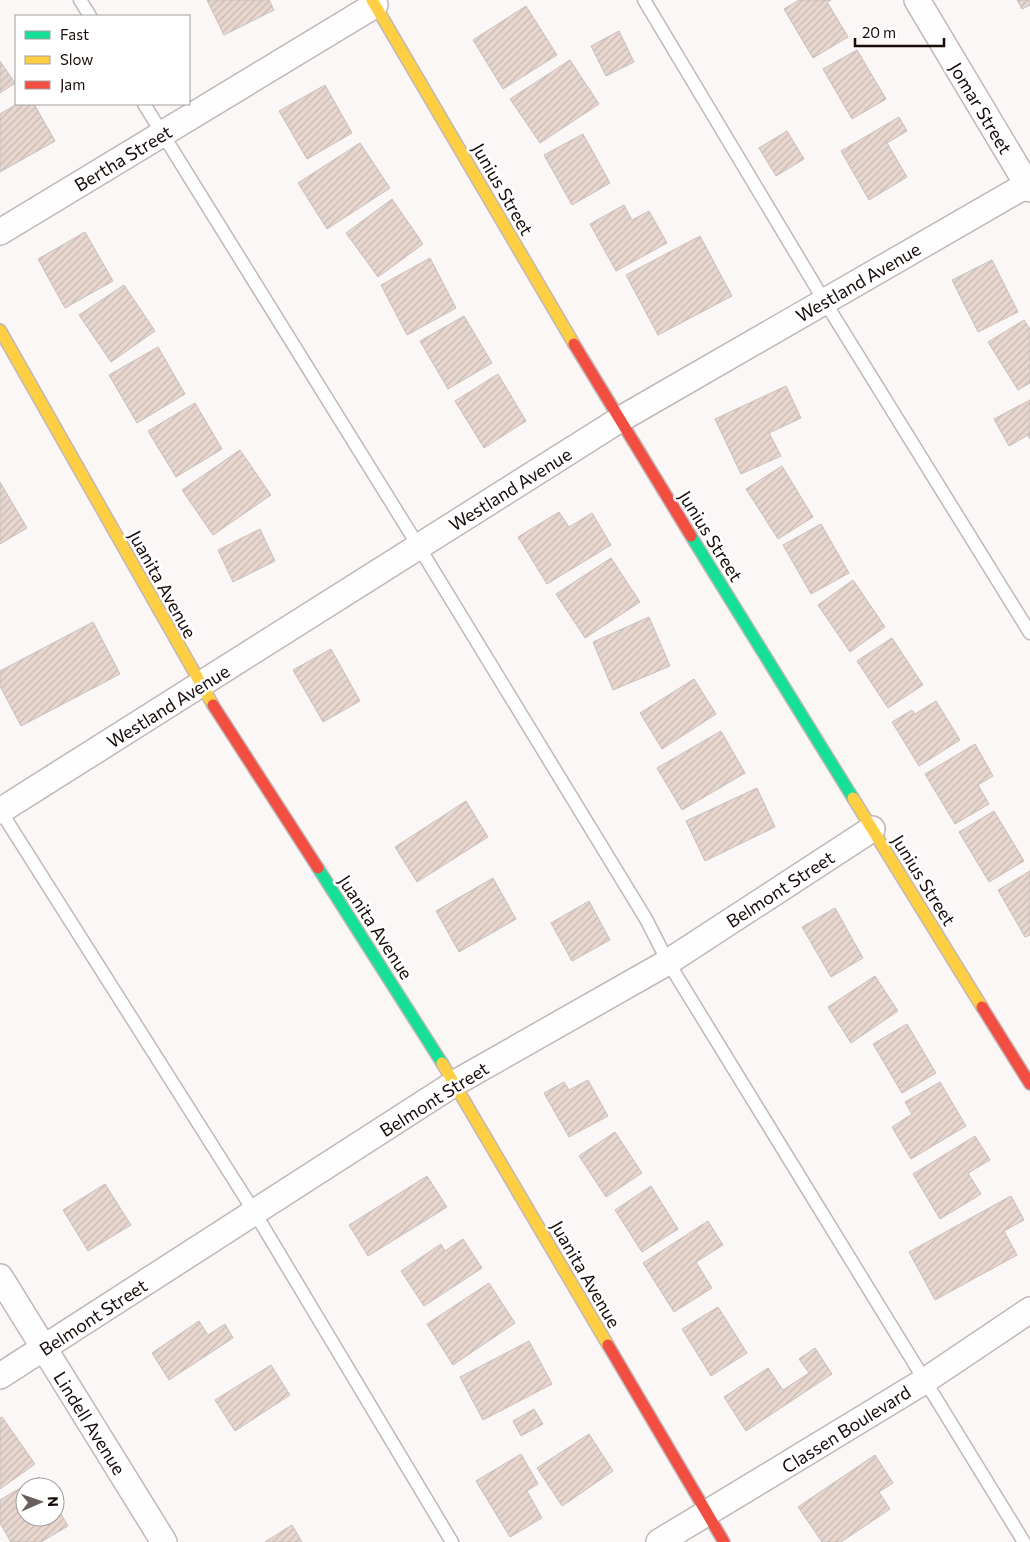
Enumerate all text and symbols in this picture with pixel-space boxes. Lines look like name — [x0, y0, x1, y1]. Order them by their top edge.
legend — [15, 15, 190, 105]
scale bar — [855, 15, 944, 47]
text: 20 m — [862, 23, 896, 41]
text: Fast — [60, 25, 89, 43]
text: Slow — [60, 50, 93, 68]
street label: Jomar Street — [945, 58, 1017, 158]
text: Jam — [60, 75, 85, 93]
street label: Bertha Street — [70, 120, 176, 196]
street label: Junius Street — [468, 139, 538, 239]
street label: Westland Avenue — [792, 237, 924, 327]
street label: Westland Avenue — [445, 443, 575, 535]
street label: Junius Street — [674, 487, 748, 585]
street label: Juanita Avenue — [124, 526, 202, 642]
street label: Westland Avenue — [103, 660, 233, 752]
street label: Junius Street — [887, 831, 961, 929]
street label: Belmont Street — [722, 846, 838, 932]
street label: Juanita Avenue — [334, 871, 418, 983]
street label: Belmont Street — [376, 1057, 492, 1141]
street label: Juanita Avenue — [546, 1217, 626, 1331]
street label: Belmont Street — [35, 1274, 151, 1360]
street label: Lindell Avenue — [49, 1367, 131, 1479]
street label: Classen Boulevard — [777, 1380, 915, 1478]
north arrow — [15, 1477, 65, 1527]
text: N — [45, 1496, 62, 1507]

